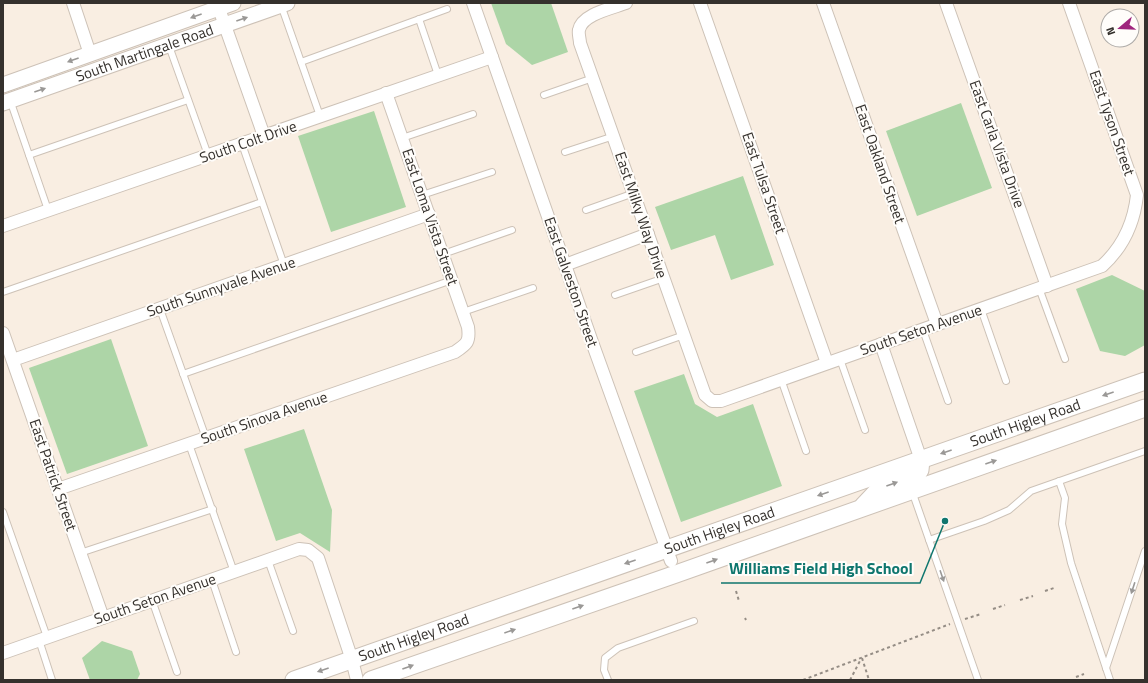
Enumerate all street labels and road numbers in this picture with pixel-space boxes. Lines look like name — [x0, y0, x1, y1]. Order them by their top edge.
street label: South Martingale Road — [72, 18, 216, 88]
street label: East Tyson Street — [1084, 67, 1142, 179]
street label: East Carla Vista Drive — [964, 77, 1031, 211]
street label: East Oakland Street — [849, 101, 912, 227]
street label: South Colt Drive — [196, 114, 300, 169]
street label: East Tulsa Street — [736, 129, 793, 237]
street label: East Loma Vista Street — [396, 145, 465, 289]
street label: East Milky Way Drive — [609, 149, 674, 281]
street label: East Galveston Street — [538, 214, 605, 351]
street label: South Sunnyvale Avenue — [143, 250, 298, 323]
street label: South Seton Avenue — [857, 298, 985, 361]
street label: South Sinova Avenue — [197, 385, 330, 450]
street label: South Higley Road — [967, 393, 1083, 453]
street label: East Patrick Street — [24, 416, 84, 535]
street label: South Higley Road — [661, 500, 778, 560]
street label: South Seton Avenue — [91, 567, 219, 630]
street label: South Higley Road — [355, 607, 472, 667]

